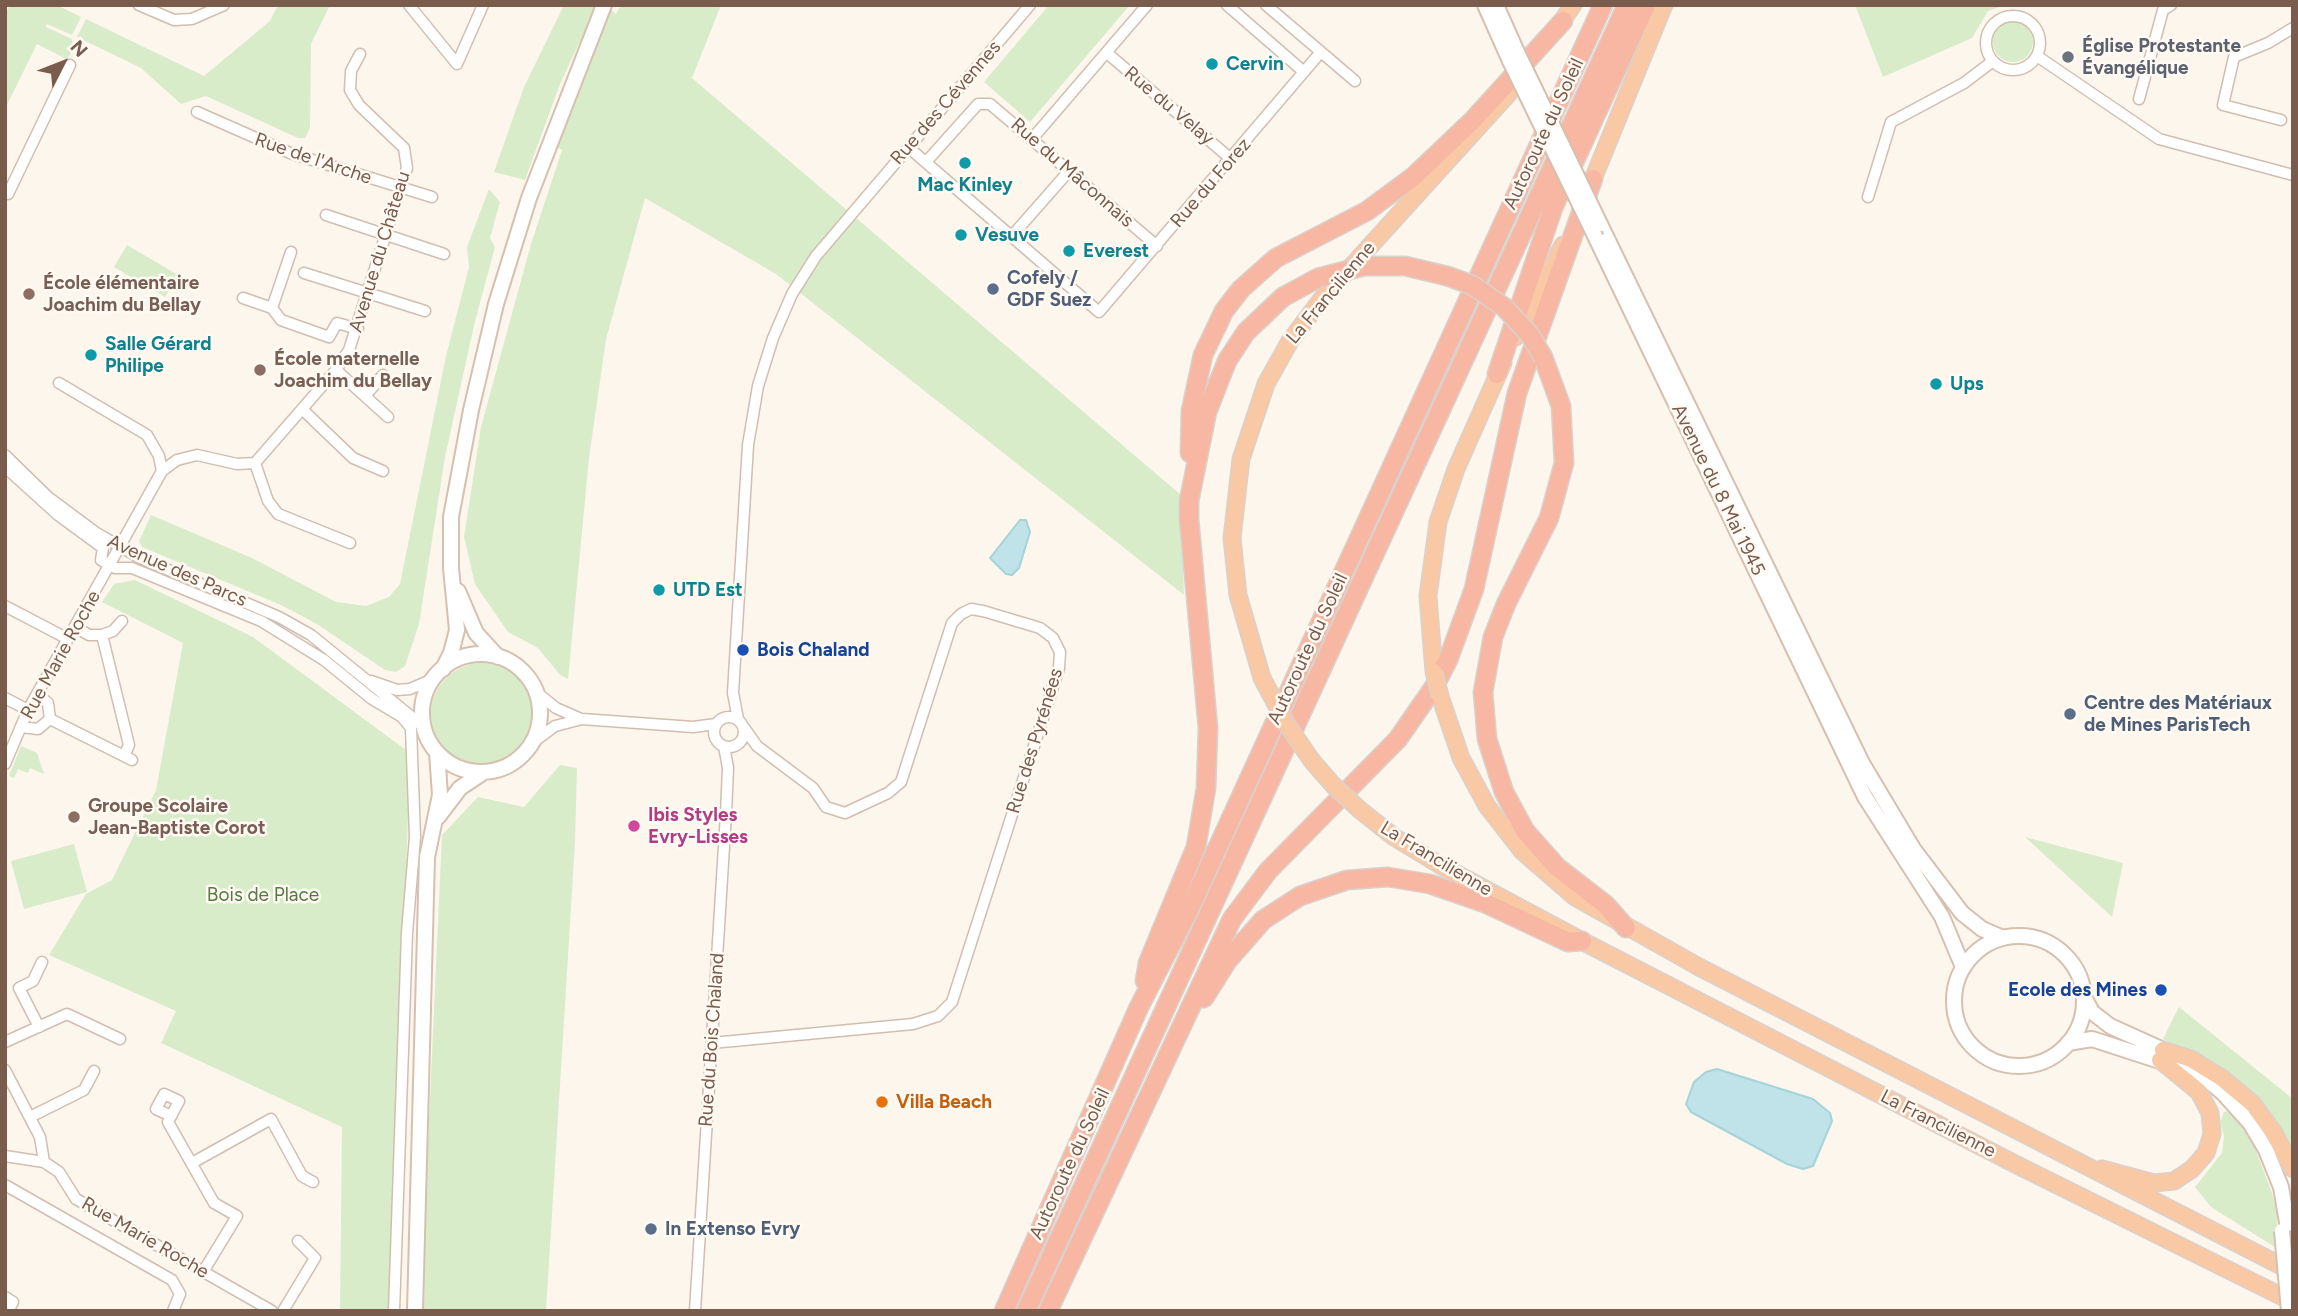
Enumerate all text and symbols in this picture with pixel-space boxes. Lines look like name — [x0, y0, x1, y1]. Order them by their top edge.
north arrow — [28, 28, 98, 98]
text: N — [66, 35, 92, 62]
place label: Église Protestante Évangélique — [2082, 35, 2241, 79]
street label: Rue des Cévennes — [886, 36, 1006, 170]
marker: Église Protestante Évangélique — [2060, 49, 2076, 65]
place label: Cervin — [1226, 53, 1284, 75]
street label: Autoroute du Soleil — [1499, 55, 1589, 213]
marker: Cervin — [1204, 56, 1220, 72]
street label: Rue du Velay — [1119, 62, 1219, 150]
street label: Rue du Mâconnais — [1006, 113, 1138, 233]
street label: Rue de l'Arche — [251, 128, 375, 190]
street label: Rue du Forez — [1166, 134, 1256, 232]
marker: Mac Kinley — [957, 155, 973, 171]
street label: Avenue du Château — [345, 169, 415, 335]
place label: Mac Kinley — [917, 174, 1013, 196]
place label: Vesuve — [975, 224, 1039, 246]
marker: Vesuve — [953, 227, 969, 243]
street label: La Francilienne — [1282, 237, 1380, 349]
place label: Everest — [1083, 240, 1149, 262]
marker: Everest — [1061, 243, 1077, 259]
place label: Cofely / GDF Suez — [1007, 267, 1091, 311]
place label: École élémentaire Joachim du Bellay — [43, 272, 201, 316]
marker: Cofely / GDF Suez — [985, 281, 1001, 297]
marker: École élémentaire Joachim du Bellay — [21, 286, 37, 302]
place label: Salle Gérard Philipe — [105, 333, 212, 377]
marker: Salle Gérard Philipe — [83, 347, 99, 363]
place label: École maternelle Joachim du Bellay — [274, 348, 432, 392]
marker: École maternelle Joachim du Bellay — [252, 362, 268, 378]
place label: Ups — [1950, 373, 1984, 395]
marker: Ups — [1928, 376, 1944, 392]
street label: Avenue du 8 Mai 1945 — [1667, 401, 1769, 579]
street label: Avenue des Parcs — [104, 530, 250, 612]
street label: Autoroute du Soleil — [1263, 570, 1353, 728]
place label: UTD Est — [673, 579, 743, 601]
marker: UTD Est — [651, 582, 667, 598]
street label: Rue Marie Roche — [16, 587, 106, 723]
place label: Bois Chaland — [757, 639, 870, 661]
marker: Bois Chaland — [735, 642, 751, 658]
street label: Rue des Pyrénées — [1002, 666, 1068, 816]
place label: Centre des Matériaux de Mines ParisTech — [2084, 692, 2272, 736]
marker: Centre des Matériaux de Mines ParisTech — [2062, 706, 2078, 722]
place label: Groupe Scolaire Jean-Baptiste Corot — [88, 795, 266, 839]
place label: Ibis Styles Evry-Lisses — [648, 804, 748, 848]
marker: Groupe Scolaire Jean-Baptiste Corot — [66, 809, 82, 825]
street label: La Francilienne — [1376, 817, 1496, 901]
marker: Ibis Styles Evry-Lisses — [626, 818, 642, 834]
park label: Bois de Place — [207, 884, 319, 906]
street label: Rue du Bois Chaland — [695, 952, 729, 1128]
place label: Ecole des Mines — [2008, 979, 2147, 1001]
marker: Ecole des Mines — [2153, 982, 2169, 998]
street label: Autoroute du Soleil — [1025, 1085, 1115, 1243]
street label: La Francilienne — [1877, 1085, 1999, 1163]
place label: Villa Beach — [896, 1091, 992, 1113]
marker: Villa Beach — [874, 1094, 890, 1110]
street label: Rue Marie Roche — [77, 1192, 213, 1284]
place label: In Extenso Evry — [665, 1218, 800, 1240]
marker: In Extenso Evry — [643, 1221, 659, 1237]

